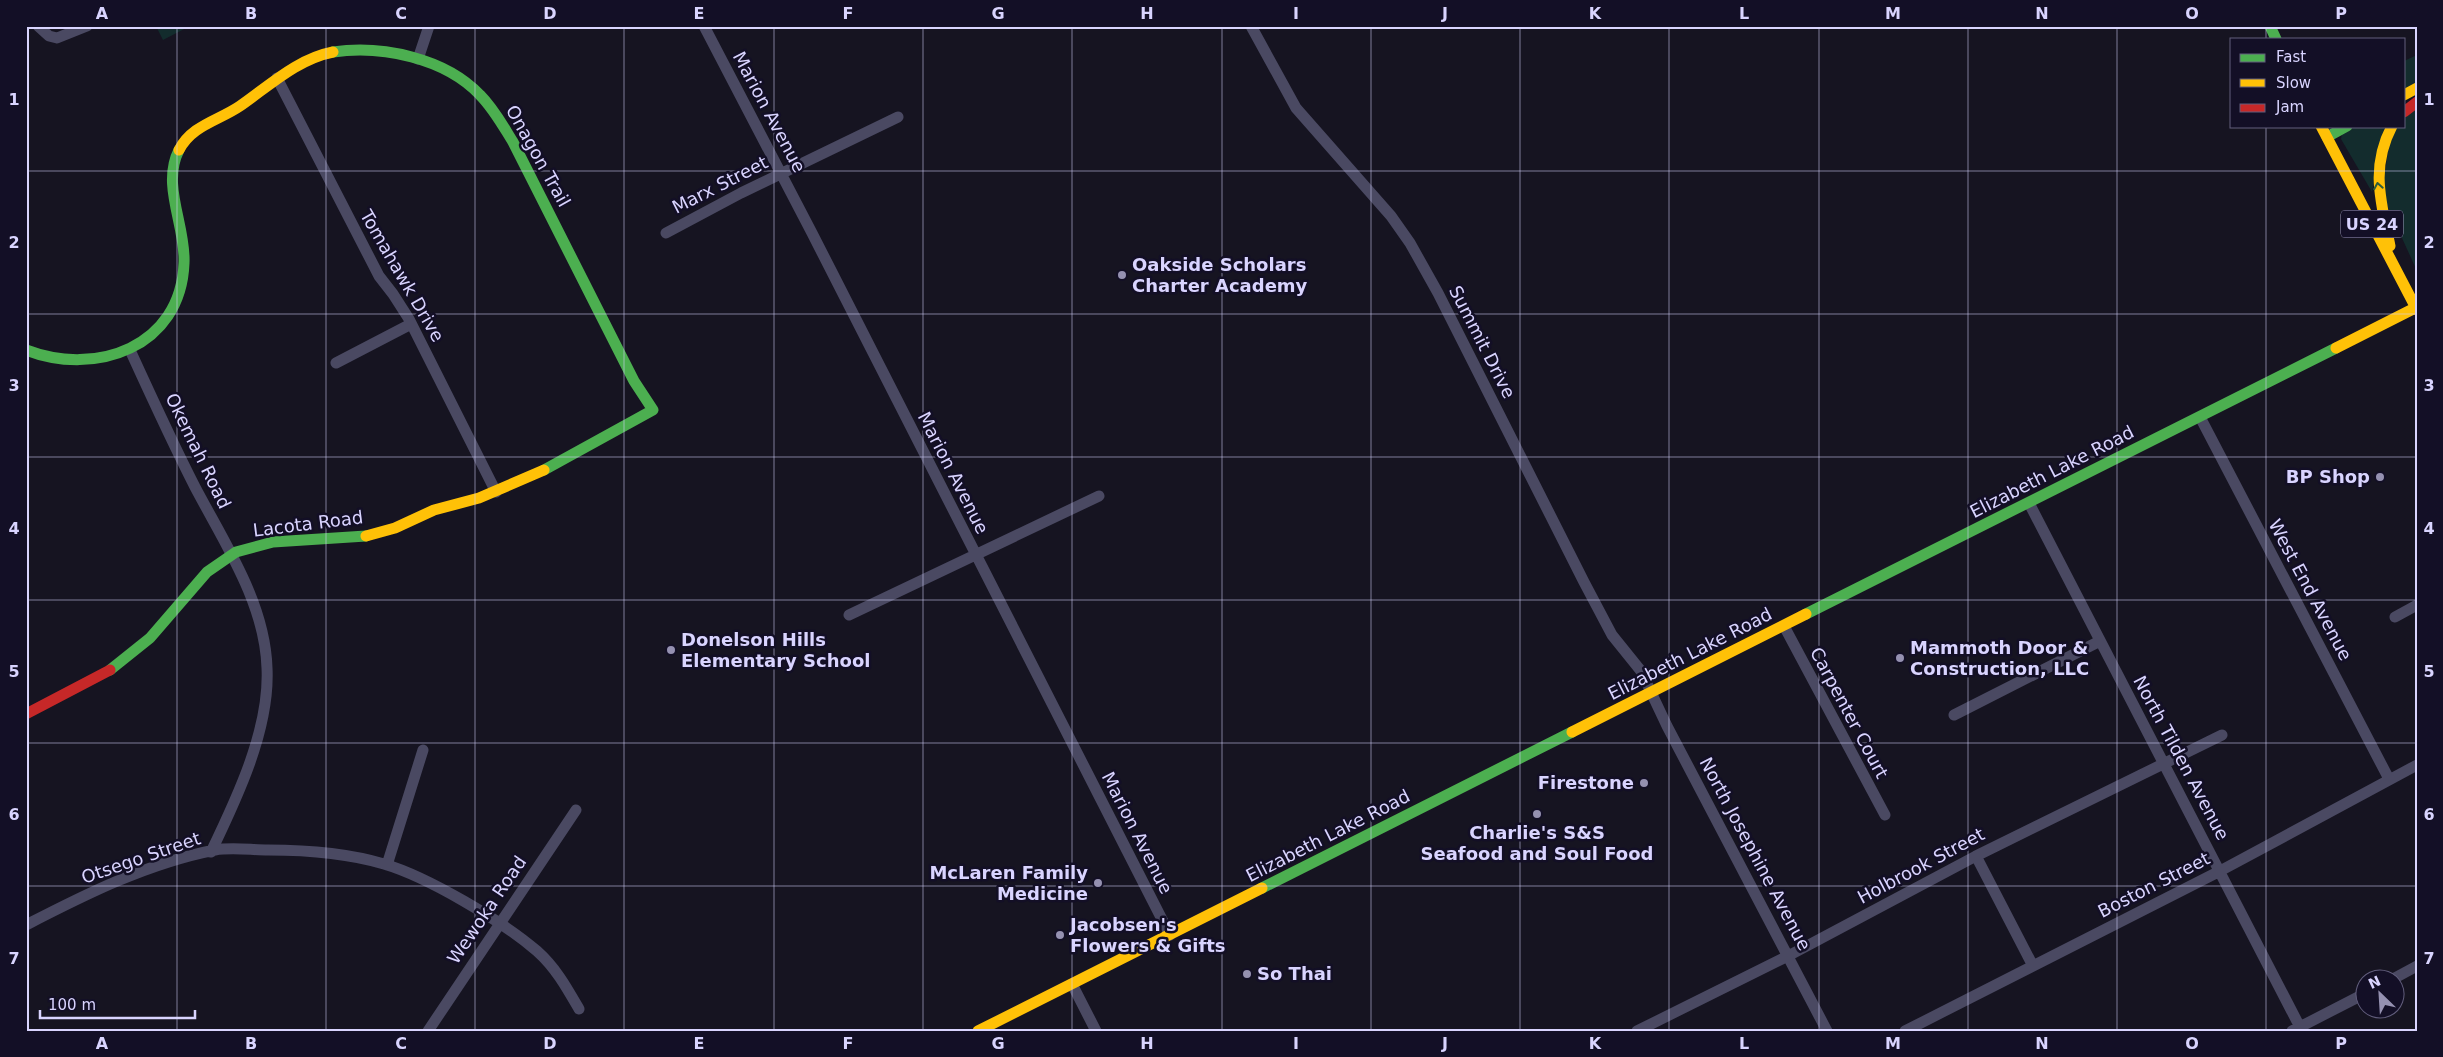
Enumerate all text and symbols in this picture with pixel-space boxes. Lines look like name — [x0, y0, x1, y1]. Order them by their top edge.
text: A — [96, 4, 109, 23]
text: B — [245, 4, 257, 23]
text: C — [395, 4, 407, 23]
text: D — [543, 4, 557, 23]
text: E — [694, 4, 704, 23]
text: F — [843, 4, 853, 23]
text: G — [991, 4, 1005, 23]
text: H — [1140, 4, 1154, 23]
text: I — [1293, 4, 1299, 23]
text: J — [1441, 4, 1448, 23]
text: K — [1589, 4, 1602, 23]
text: L — [1739, 4, 1749, 23]
text: M — [1885, 4, 1901, 23]
text: N — [2035, 4, 2049, 23]
text: O — [2185, 4, 2199, 23]
text: P — [2335, 4, 2347, 23]
legend — [2230, 38, 2406, 128]
street label: Marion Avenue — [729, 48, 810, 176]
text: Fast — [2276, 48, 2306, 66]
text: Slow — [2276, 74, 2311, 92]
text: 1 — [8, 90, 20, 109]
text: 1 — [2423, 90, 2435, 109]
text: Jam — [2275, 98, 2304, 116]
street label: Onagon Trail — [502, 101, 575, 210]
street label: Marx Street — [668, 151, 771, 218]
one-way arrow — [2374, 182, 2384, 190]
street label: Tomahawk Drive — [356, 205, 449, 345]
road number: US 24 — [2341, 210, 2403, 238]
text: 2 — [8, 233, 20, 252]
text: 2 — [2423, 233, 2435, 252]
place label: Oakside Scholars Charter Academy — [1132, 254, 1308, 296]
marker: Oakside Scholars Charter Academy — [1116, 269, 1128, 281]
street label: Summit Drive — [1445, 282, 1520, 402]
text: 3 — [8, 376, 20, 395]
text: 3 — [2423, 376, 2435, 395]
street label: Okemah Road — [161, 390, 235, 512]
street label: Marion Avenue — [914, 408, 993, 537]
street label: Elizabeth Lake Road — [1966, 421, 2137, 522]
place label: BP Shop — [2286, 466, 2370, 487]
marker: BP Shop — [2374, 471, 2386, 483]
street label: Lacota Road — [252, 506, 364, 541]
street label: West End Avenue — [2264, 516, 2357, 664]
text: 4 — [8, 519, 20, 538]
text: 4 — [2423, 519, 2435, 538]
street label: Elizabeth Lake Road — [1604, 603, 1775, 704]
place label: Donelson Hills Elementary School — [681, 629, 870, 671]
place label: Mammoth Door & Construction, LLC — [1910, 637, 2089, 679]
marker: Donelson Hills Elementary School — [665, 644, 677, 656]
street label: Carpenter Court — [1806, 644, 1893, 782]
marker: Mammoth Door & Construction, LLC — [1894, 652, 1906, 664]
text: 5 — [8, 662, 20, 681]
text: 5 — [2423, 662, 2435, 681]
street label: North Tilden Avenue — [2129, 672, 2234, 843]
street label: North Josephine Avenue — [1696, 754, 1815, 954]
street label: Marion Avenue — [1098, 768, 1177, 897]
place label: Firestone — [1538, 772, 1634, 793]
marker: Firestone — [1638, 777, 1650, 789]
street label: Elizabeth Lake Road — [1242, 785, 1413, 886]
text: 6 — [8, 805, 20, 824]
text: 6 — [2423, 805, 2435, 824]
marker: Charlie's S&S Seafood and Soul Food — [1531, 808, 1543, 820]
place label: Charlie's S&S Seafood and Soul Food — [1421, 822, 1653, 864]
street label: Holbrook Street — [1854, 823, 1988, 908]
street label: Otsego Street — [79, 827, 203, 888]
street label: Boston Street — [2094, 847, 2213, 922]
street label: Wewoka Road — [443, 852, 530, 968]
place label: McLaren Family Medicine — [929, 862, 1088, 904]
marker: McLaren Family Medicine — [1092, 877, 1104, 889]
place label: Jacobsen's Flowers & Gifts — [1068, 914, 1226, 956]
marker: Jacobsen's Flowers & Gifts — [1054, 929, 1066, 941]
text: 7 — [8, 949, 20, 968]
text: 7 — [2423, 949, 2435, 968]
place label: So Thai — [1257, 963, 1332, 984]
marker: So Thai — [1241, 968, 1253, 980]
north arrow — [2356, 970, 2406, 1020]
text: N — [2366, 972, 2383, 992]
scale bar — [40, 987, 195, 1019]
text: 100 m — [48, 996, 96, 1014]
text: A — [96, 1034, 109, 1053]
text: B — [245, 1034, 257, 1053]
text: C — [395, 1034, 407, 1053]
text: D — [543, 1034, 557, 1053]
text: E — [694, 1034, 704, 1053]
text: F — [843, 1034, 853, 1053]
text: G — [991, 1034, 1005, 1053]
text: H — [1140, 1034, 1154, 1053]
text: I — [1293, 1034, 1299, 1053]
text: J — [1441, 1034, 1448, 1053]
text: K — [1589, 1034, 1602, 1053]
text: L — [1739, 1034, 1749, 1053]
text: M — [1885, 1034, 1901, 1053]
text: N — [2035, 1034, 2049, 1053]
text: O — [2185, 1034, 2199, 1053]
text: P — [2335, 1034, 2347, 1053]

